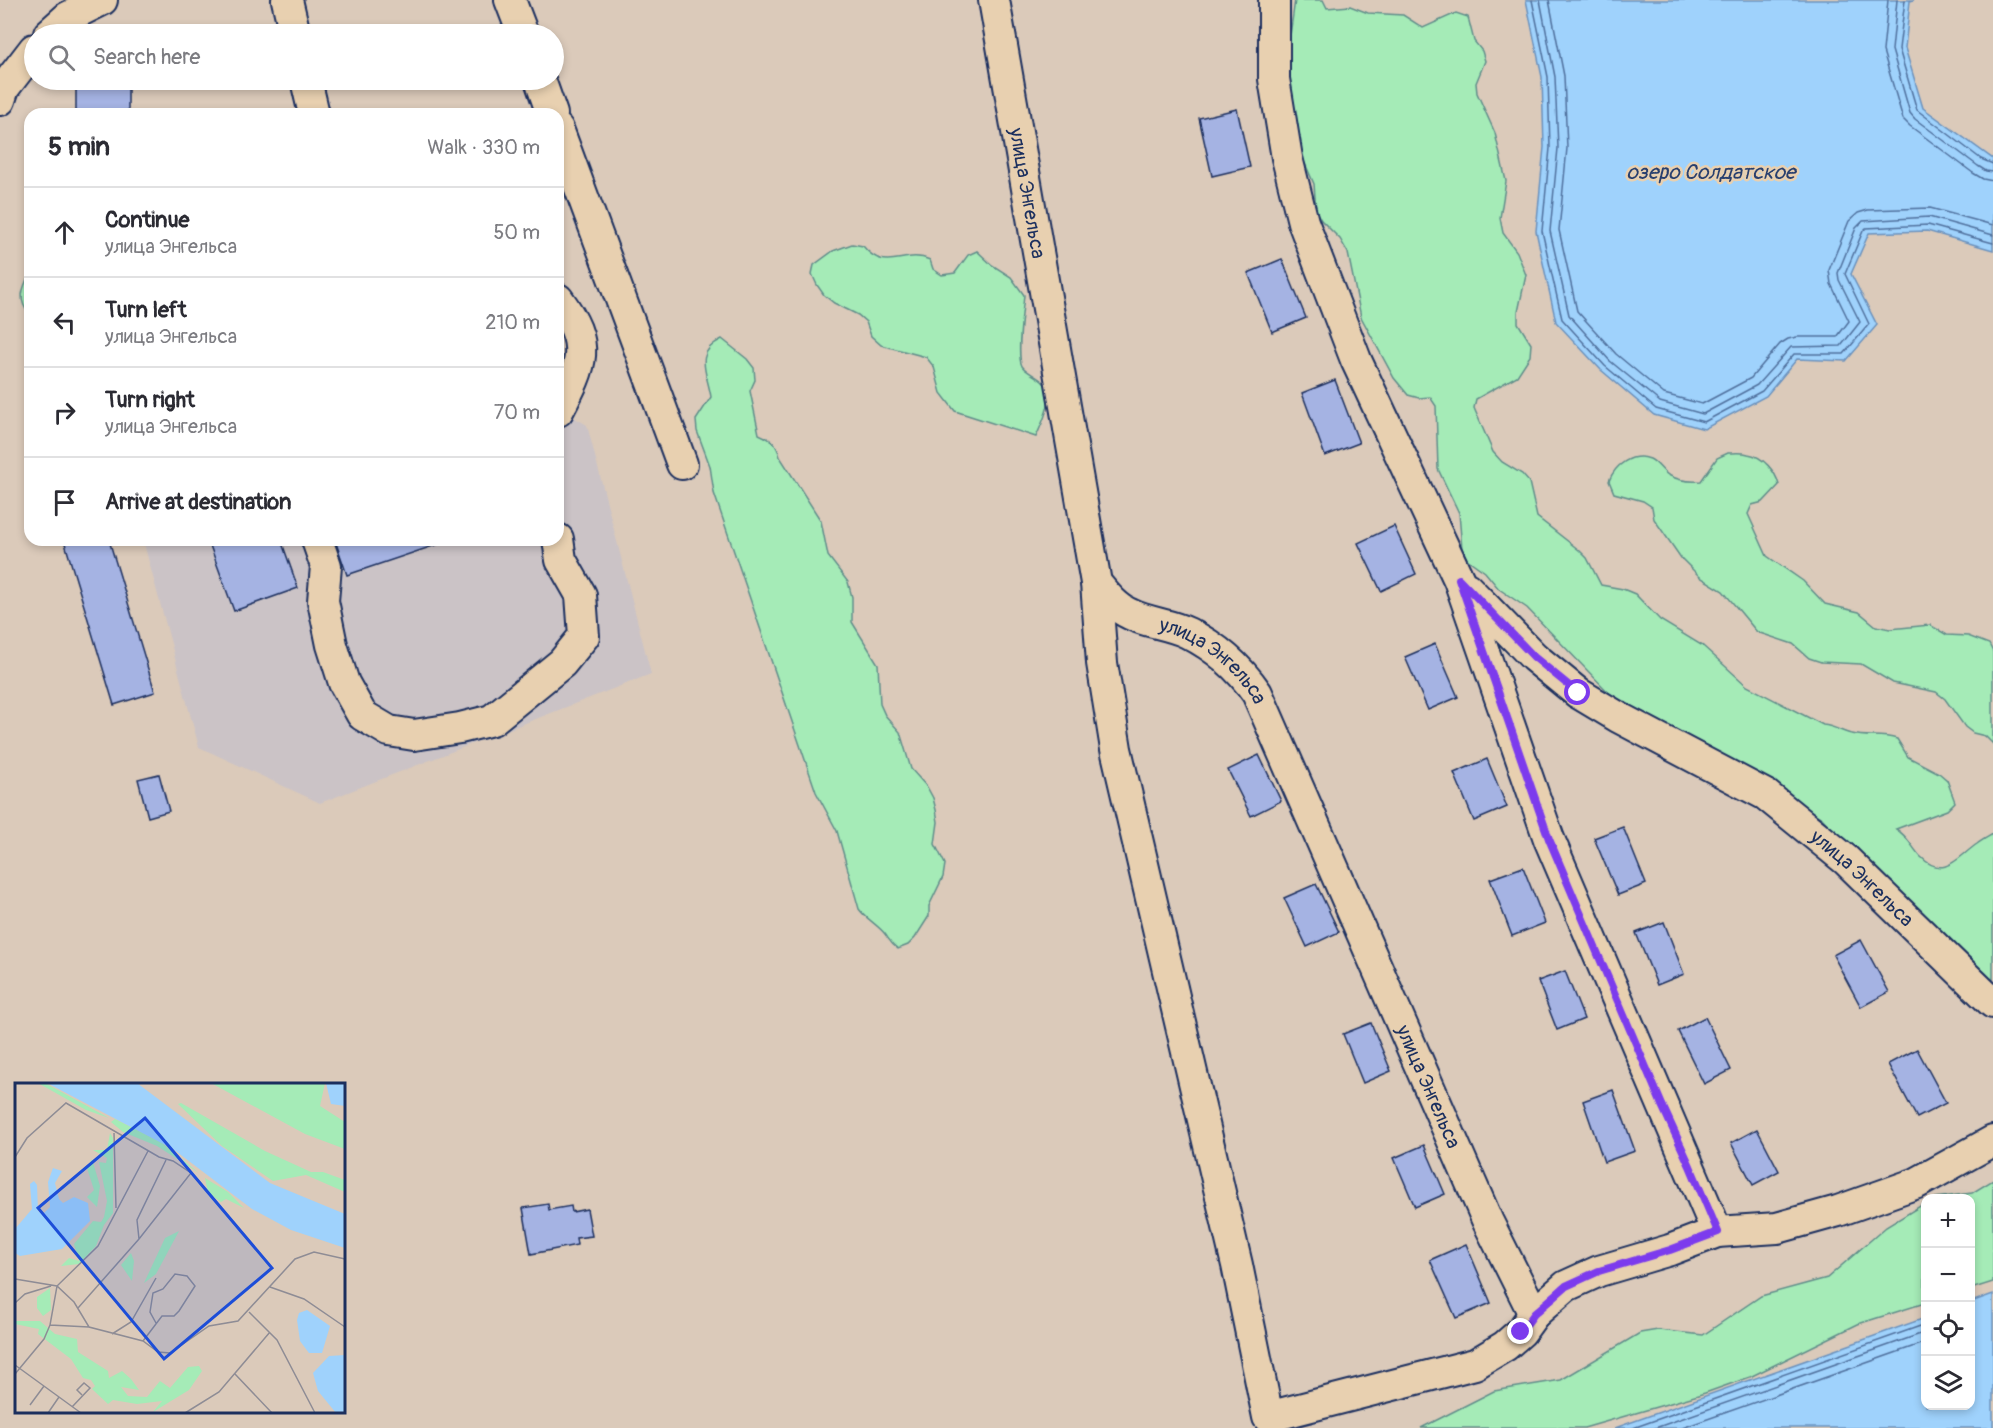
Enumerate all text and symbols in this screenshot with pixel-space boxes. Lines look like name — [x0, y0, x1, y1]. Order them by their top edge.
search box — [24, 24, 564, 90]
icon: search — [45, 41, 78, 74]
text: Search here — [93, 43, 200, 71]
street label: улица Энгельса — [1004, 125, 1051, 260]
text: 5 min — [48, 131, 110, 163]
text: Walk · 330 m — [427, 135, 540, 160]
water label: озеро Солдатское — [1627, 159, 1798, 186]
text: Continue — [105, 206, 189, 234]
icon: ahead — [48, 216, 81, 249]
text: 50 m — [493, 220, 540, 245]
text: улица Энгельса — [105, 234, 237, 259]
text: Turn left — [105, 296, 187, 324]
icon: left — [48, 306, 81, 339]
text: 210 m — [485, 310, 540, 335]
text: улица Энгельса — [105, 324, 237, 349]
text: Turn right — [105, 386, 195, 414]
icon: right — [48, 396, 81, 429]
text: 70 m — [494, 400, 540, 425]
text: улица Энгельса — [105, 414, 237, 439]
icon: arrive — [48, 486, 81, 519]
text: Arrive at destination — [105, 488, 291, 516]
street label: улица Энгельса — [1156, 611, 1273, 707]
route start — [1564, 679, 1590, 705]
street label: улица Энгельса — [1805, 823, 1919, 932]
street label: улица Энгельса — [1390, 1020, 1467, 1152]
inset map — [15, 1083, 345, 1413]
map controls — [1921, 1194, 1975, 1410]
button: + — [1921, 1194, 1975, 1248]
button: − — [1921, 1248, 1975, 1302]
button: locate — [1921, 1302, 1975, 1356]
route end — [1507, 1318, 1533, 1344]
button: layers — [1921, 1356, 1975, 1410]

